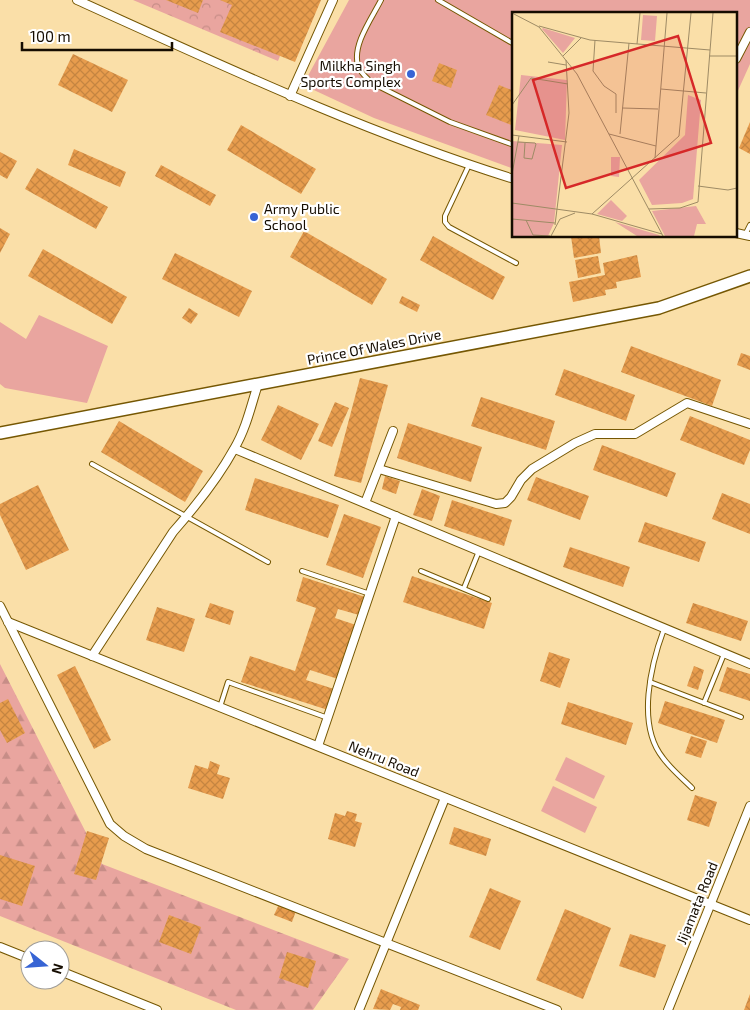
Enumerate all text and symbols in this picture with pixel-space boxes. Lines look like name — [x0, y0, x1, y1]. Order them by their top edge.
inset map — [512, 12, 738, 238]
scale bar — [22, 20, 172, 52]
text: 100 m — [30, 27, 71, 45]
place label: Milkha Singh Sports Complex — [301, 57, 402, 90]
marker: Milkha Singh Sports Complex — [405, 68, 417, 80]
place label: Army Public School — [264, 200, 340, 233]
marker: Army Public School — [248, 211, 260, 223]
street label: Prince Of Wales Drive — [305, 325, 442, 368]
street label: Nehru Road — [346, 737, 422, 780]
street label: Jijamata Road — [672, 859, 721, 947]
north arrow — [20, 940, 70, 990]
text: N — [48, 962, 68, 976]

